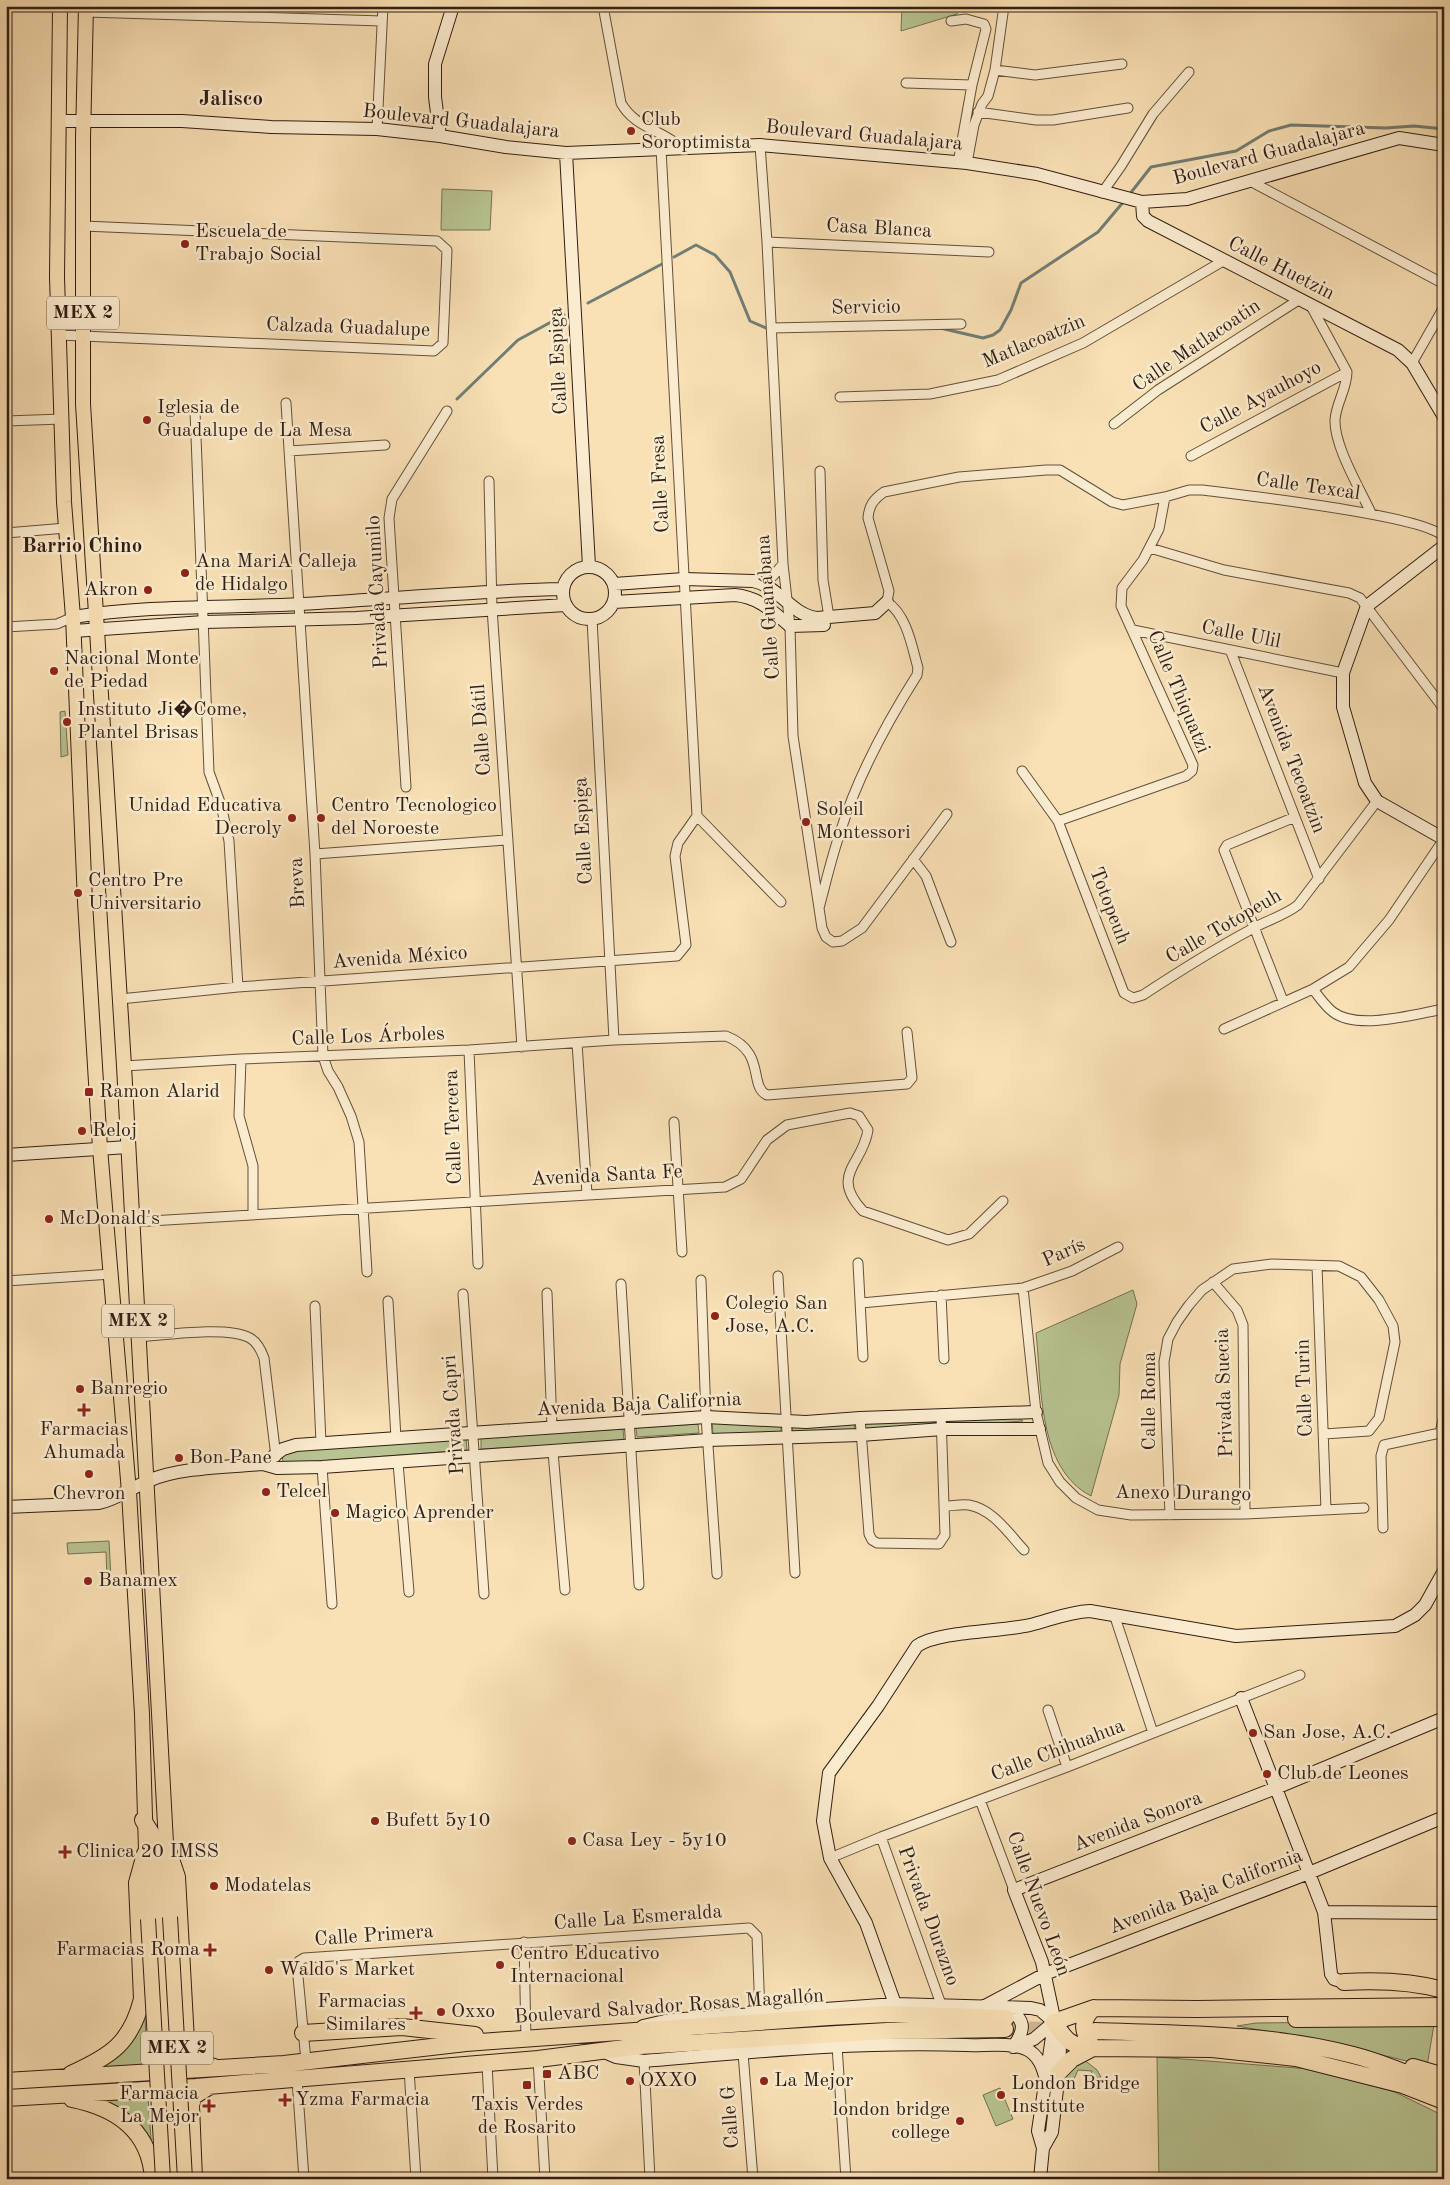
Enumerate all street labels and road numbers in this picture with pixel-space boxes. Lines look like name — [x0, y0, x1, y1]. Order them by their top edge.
street label: Boulevard Guadalajara — [361, 102, 561, 142]
street label: Boulevard Guadalajara — [765, 117, 964, 155]
street label: Boulevard Guadalajara — [1171, 119, 1367, 189]
street label: Casa Blanca — [826, 216, 933, 242]
street label: Calle Huetzin — [1225, 234, 1338, 304]
road number: MEX 2 — [47, 296, 119, 330]
street label: Calle Matlacoatin — [1129, 296, 1265, 396]
street label: Servicio — [831, 297, 901, 319]
street label: Calle Espiga — [546, 307, 572, 415]
street label: Matlacoatzin — [980, 311, 1088, 373]
street label: Calzada Guadalupe — [266, 315, 430, 341]
street label: Calle Ayauhoyo — [1197, 358, 1325, 438]
street label: Calle Fresa — [648, 434, 674, 534]
street label: Calle Texcal — [1255, 470, 1361, 504]
street label: Privada Cayumilo — [364, 515, 392, 669]
street label: Calle Guanábana — [754, 534, 784, 680]
street label: Calle Ulil — [1199, 617, 1283, 653]
street label: Calle Thiquatzi — [1143, 628, 1213, 756]
street label: Avenida Tecoatzin — [1253, 682, 1329, 836]
street label: Calle Dátil — [469, 683, 495, 777]
street label: Calle Espiga — [571, 777, 597, 885]
street label: Breva — [287, 857, 309, 909]
street label: Totopeuh — [1085, 865, 1133, 947]
street label: Calle Totopeuh — [1163, 886, 1285, 968]
street label: Avenida México — [332, 943, 468, 973]
street label: Calle Los Árboles — [291, 1021, 445, 1050]
street label: Calle Tercera — [442, 1069, 466, 1185]
street label: Avenida Santa Fe — [531, 1162, 683, 1190]
street label: París — [1039, 1235, 1089, 1271]
road number: MEX 2 — [102, 1304, 174, 1338]
street label: Privada Suecia — [1213, 1328, 1237, 1458]
street label: Calle Turin — [1293, 1338, 1317, 1437]
street label: Calle Roma — [1140, 1351, 1160, 1450]
street label: Privada Capri — [440, 1354, 468, 1476]
street label: Avenida Baja California — [536, 1390, 742, 1420]
street label: Anexo Durango — [1115, 1483, 1251, 1505]
street label: Calle Chihuahua — [988, 1716, 1128, 1786]
street label: Avenida Sonora — [1071, 1788, 1205, 1856]
street label: Calle Nuevo León — [1002, 1829, 1074, 1979]
street label: Privada Durazno — [893, 1844, 963, 1988]
street label: Avenida Baja California — [1107, 1846, 1306, 1938]
street label: Calle La Esmeralda — [553, 1902, 723, 1934]
street label: Calle Primera — [314, 1922, 434, 1950]
street label: Boulevard Salvador Rosas Magallón — [513, 1986, 825, 2028]
road number: MEX 2 — [141, 2032, 213, 2064]
street label: Calle G — [719, 2085, 743, 2149]

